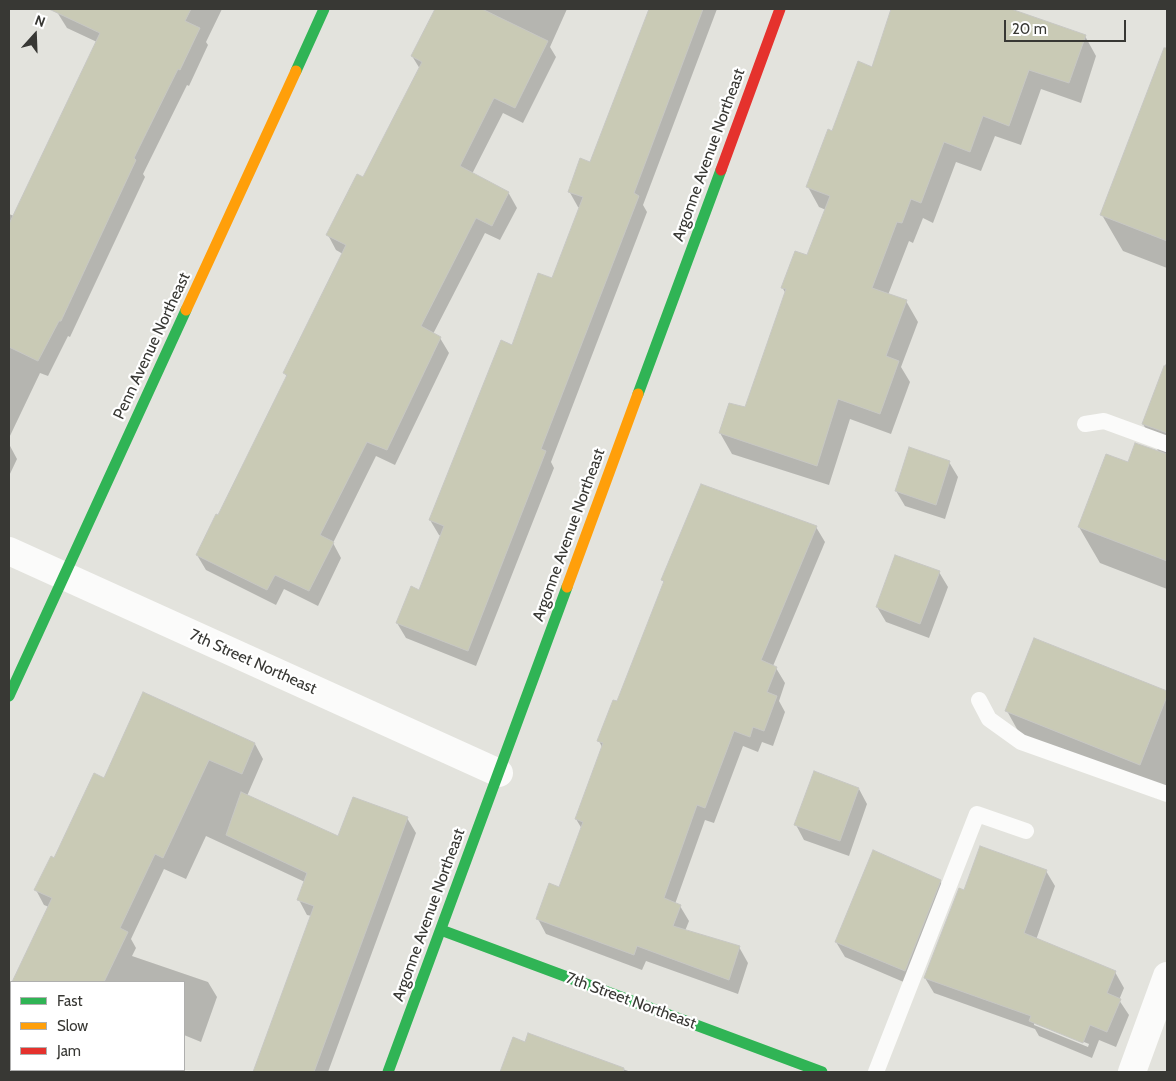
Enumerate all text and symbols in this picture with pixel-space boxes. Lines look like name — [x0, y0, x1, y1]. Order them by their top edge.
north arrow — [10, 10, 60, 60]
scale bar — [1006, 10, 1128, 42]
text: N — [32, 11, 48, 31]
text: 20 m — [1012, 20, 1047, 38]
street label: Argonne Avenue Northeast — [669, 66, 749, 244]
street label: Penn Avenue Northeast — [110, 270, 194, 422]
street label: Argonne Avenue Northeast — [529, 446, 609, 624]
street label: 7th Street Northeast — [186, 625, 320, 699]
street label: Argonne Avenue Northeast — [389, 826, 469, 1004]
street label: 7th Street Northeast — [563, 969, 699, 1033]
legend — [10, 981, 185, 1071]
text: Fast — [57, 992, 82, 1010]
text: Slow — [57, 1017, 88, 1035]
text: Jam — [57, 1042, 81, 1060]

